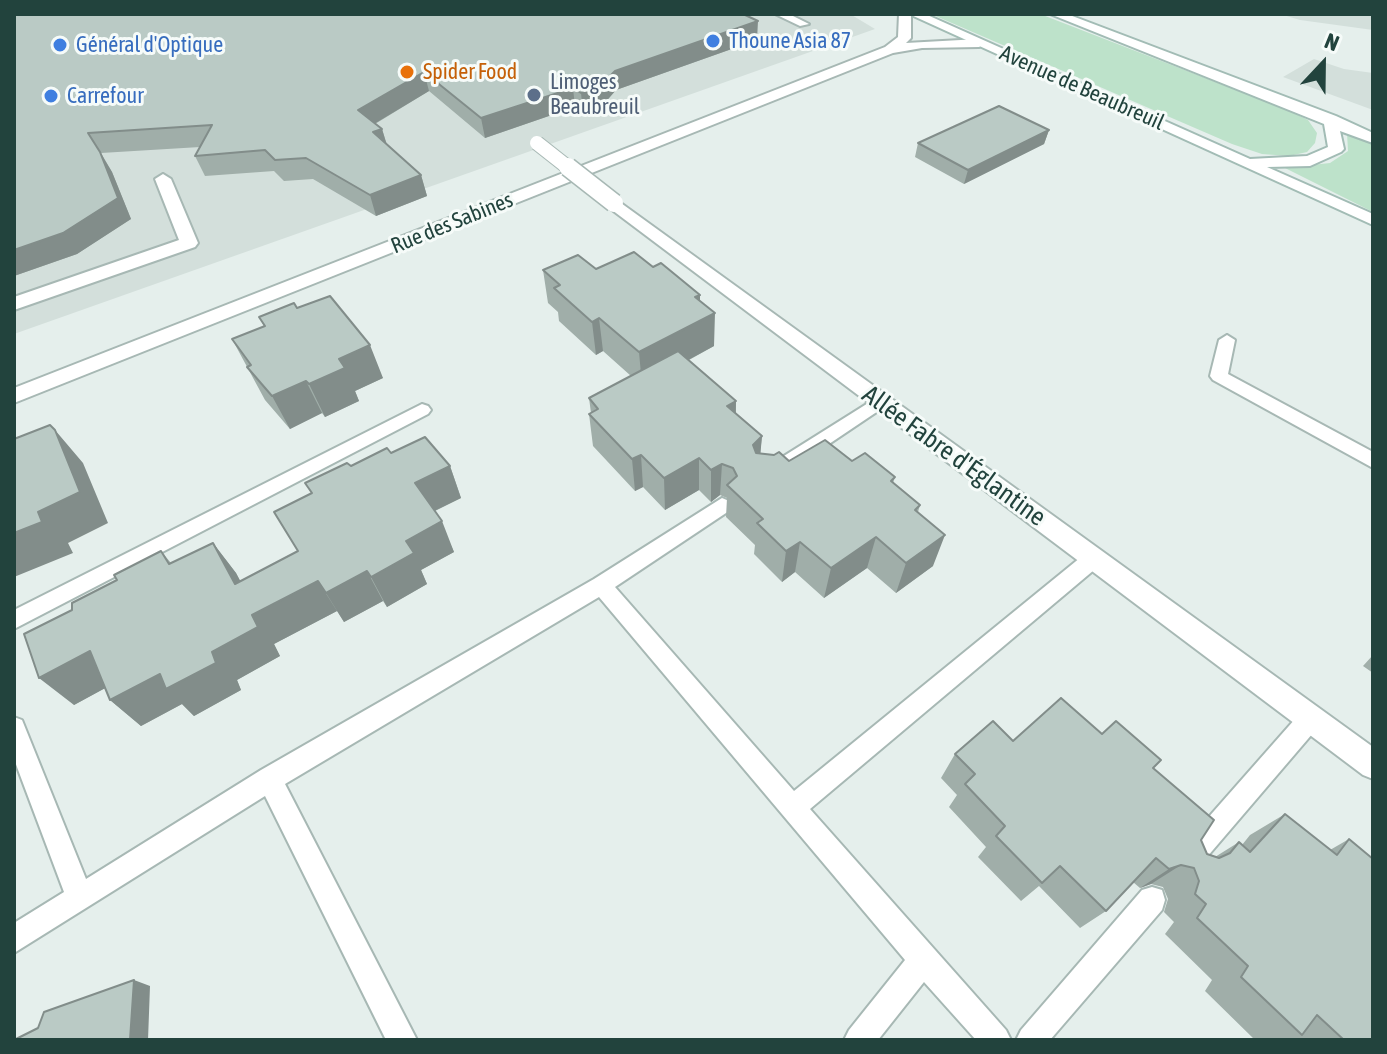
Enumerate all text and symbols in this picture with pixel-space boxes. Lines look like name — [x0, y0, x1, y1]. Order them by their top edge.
north arrow — [1283, 24, 1363, 104]
text: N — [1321, 27, 1343, 56]
place label: Thoune Asia 87 — [729, 28, 851, 54]
place label: Général d'Optique — [76, 32, 223, 58]
marker: Thoune Asia 87 — [704, 32, 722, 50]
marker: Général d'Optique — [51, 36, 69, 54]
street label: Avenue de Beaubreuil — [996, 40, 1168, 136]
place label: Spider Food — [423, 59, 517, 85]
marker: Spider Food — [398, 63, 416, 81]
place label: Limoges Beaubreuil — [550, 69, 640, 120]
place label: Carrefour — [67, 83, 144, 109]
marker: Limoges Beaubreuil — [525, 86, 543, 104]
marker: Carrefour — [42, 87, 60, 105]
street label: Rue des Sabines — [387, 187, 517, 259]
street label: Allée Fabre d'Églantine — [856, 379, 1052, 533]

